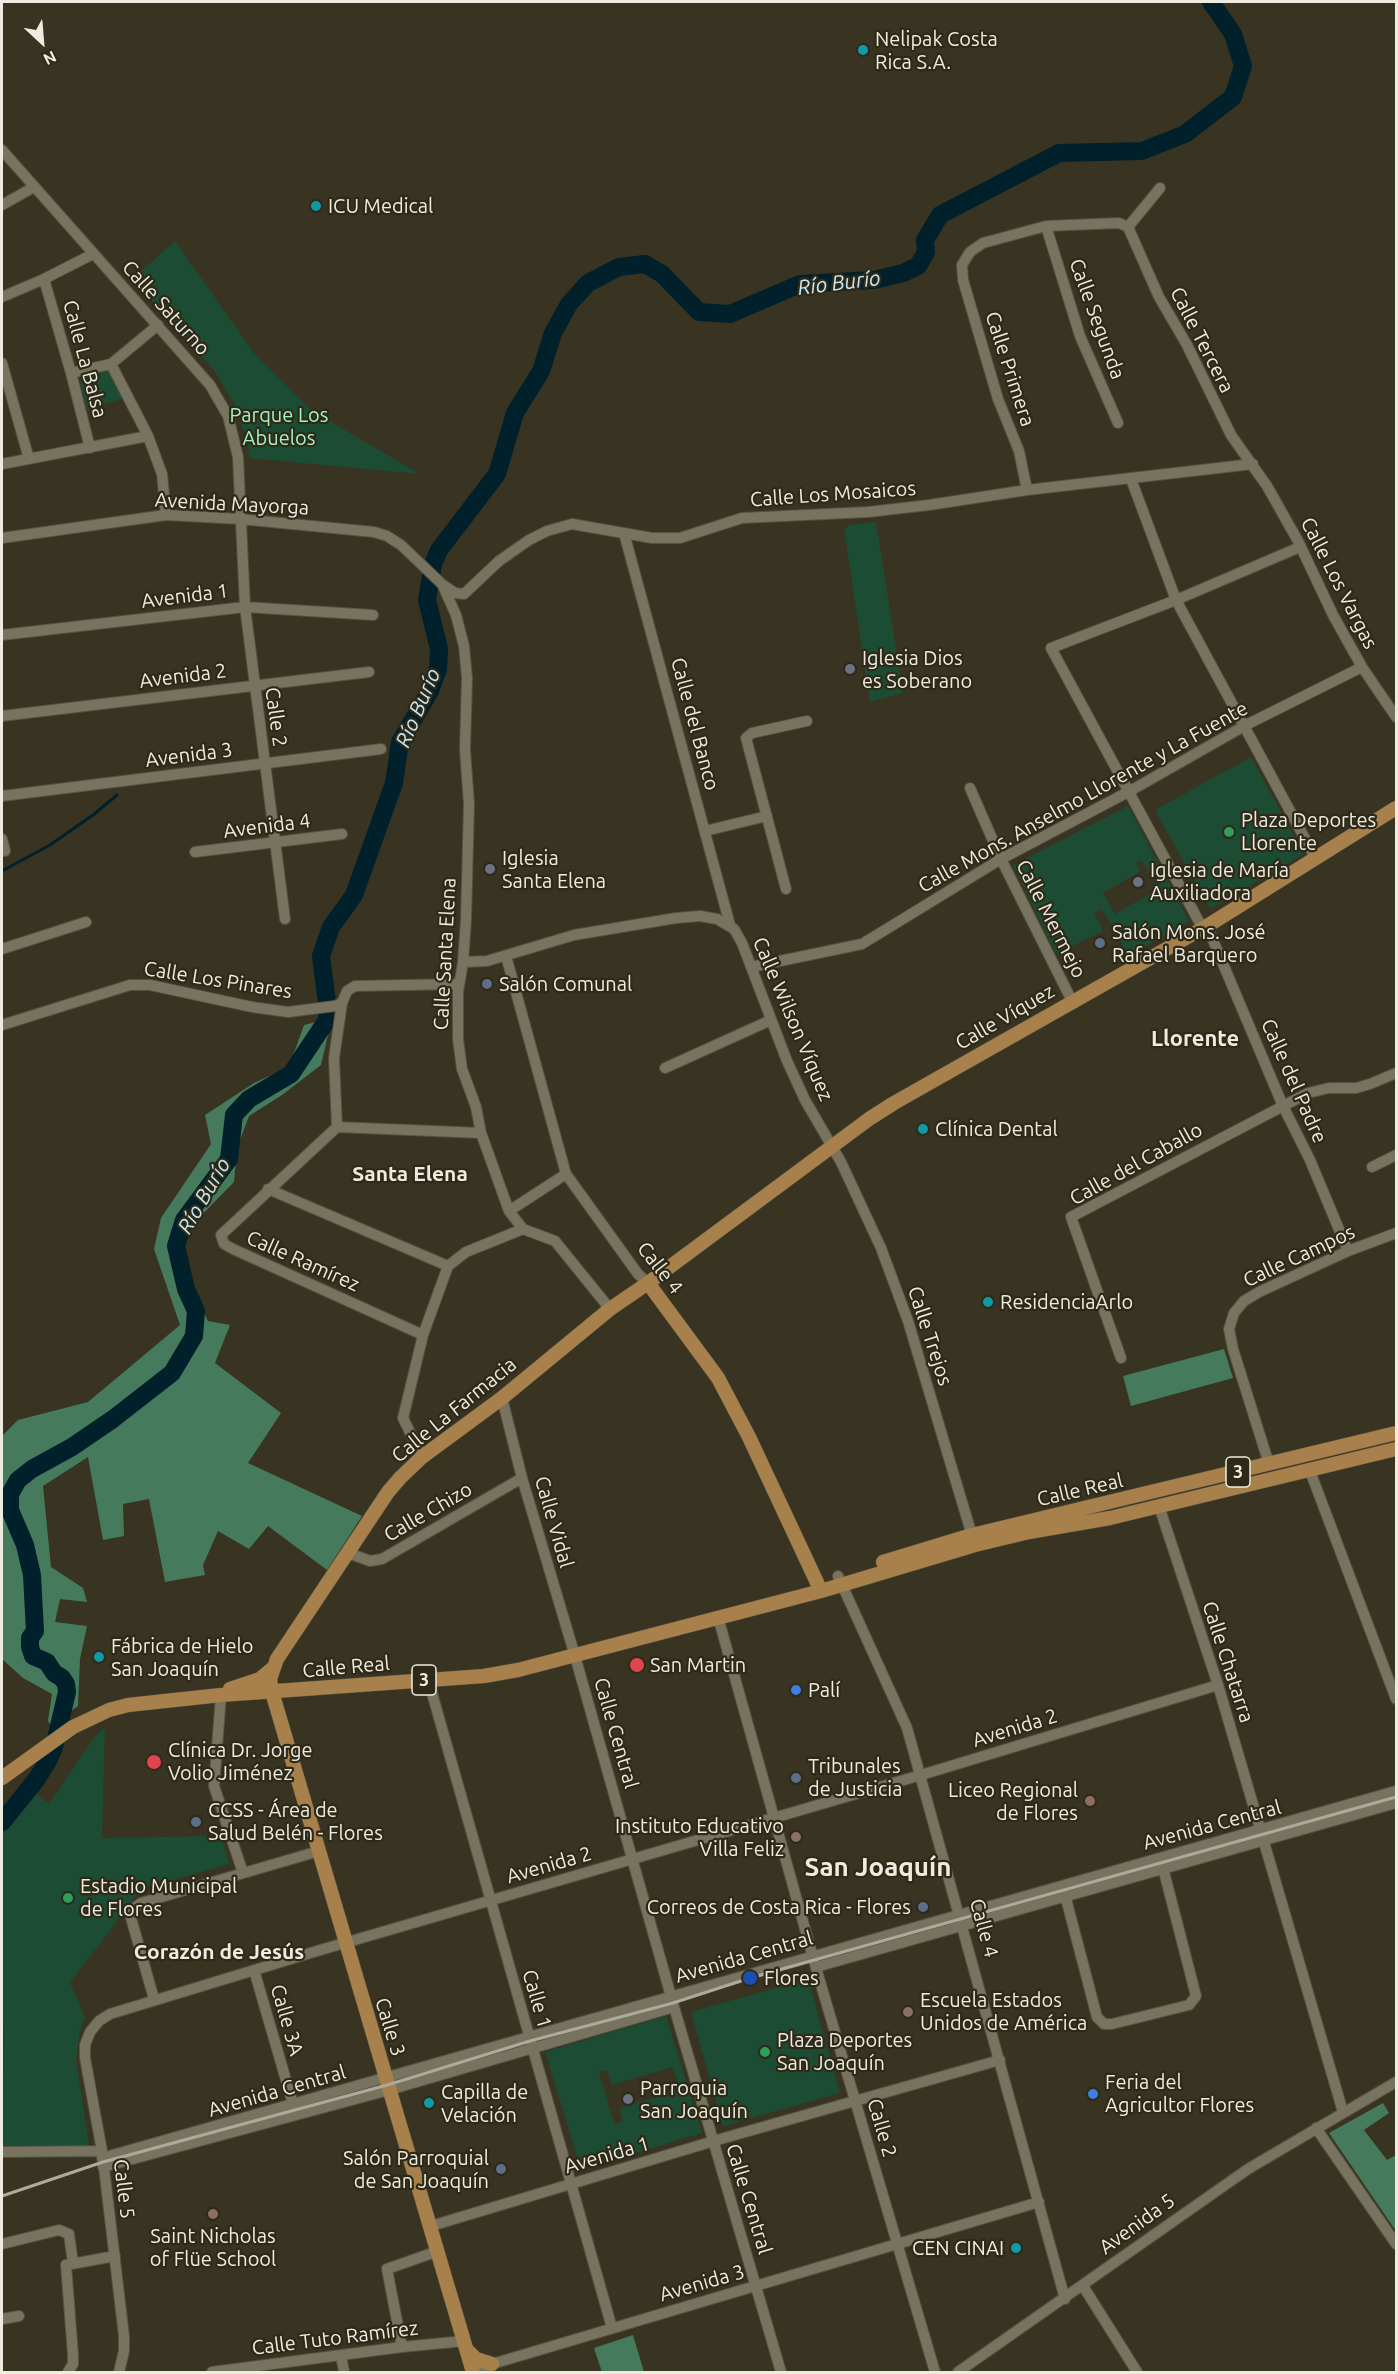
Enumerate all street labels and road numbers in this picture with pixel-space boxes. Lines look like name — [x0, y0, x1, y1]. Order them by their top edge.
street label: Calle Segunda — [1064, 255, 1130, 383]
street label: Calle Saturno — [117, 256, 215, 360]
street label: Calle Tercera — [1165, 283, 1239, 397]
street label: Calle La Balsa — [58, 298, 112, 420]
street label: Calle Primera — [980, 309, 1040, 429]
street label: Calle Los Mosaicos — [749, 476, 917, 512]
street label: Avenida Mayorga — [154, 488, 310, 520]
street label: Calle Los Vargas — [1296, 513, 1382, 653]
street label: Avenida 1 — [140, 579, 230, 613]
street label: Calle del Banco — [666, 655, 724, 793]
street label: Avenida 2 — [138, 659, 228, 693]
street label: Calle 2 — [260, 686, 292, 748]
street label: Calle Mons. Anselmo Llorente y La Fuente — [914, 696, 1252, 898]
street label: Avenida 3 — [144, 738, 234, 772]
street label: Avenida 4 — [222, 809, 312, 843]
street label: Calle Mermejo — [1011, 856, 1091, 982]
street label: Calle Santa Elena — [429, 877, 461, 1031]
street label: Calle Wilson Víquez — [748, 933, 838, 1105]
street label: Calle Los Pinares — [142, 956, 294, 1004]
street label: Calle Víquez — [951, 979, 1059, 1055]
street label: Calle del Padre — [1256, 1015, 1332, 1147]
street label: Calle del Caballo — [1065, 1118, 1207, 1210]
street label: Calle Campos — [1239, 1220, 1359, 1292]
street label: Calle Ramírez — [243, 1225, 363, 1297]
street label: Calle 4 — [632, 1237, 688, 1299]
street label: Calle Trejos — [903, 1283, 957, 1389]
street label: Calle La Farmacia — [387, 1352, 521, 1468]
road number: 3 — [1226, 1457, 1250, 1487]
street label: Calle Real — [1035, 1468, 1125, 1512]
street label: Calle Vidal — [529, 1473, 579, 1571]
street label: Calle Chizo — [380, 1477, 476, 1547]
street label: Calle Chatarra — [1197, 1598, 1259, 1726]
street label: Calle Real — [301, 1651, 391, 1683]
road number: 3 — [412, 1665, 436, 1695]
street label: Calle Central — [589, 1675, 643, 1791]
street label: Avenida 2 — [970, 1704, 1060, 1752]
street label: Avenida Central — [1140, 1795, 1284, 1855]
street label: Avenida 2 — [504, 1841, 594, 1889]
street label: Calle 4 — [965, 1896, 1003, 1960]
street label: Avenida Central — [672, 1926, 816, 1988]
street label: Calle 1 — [517, 1967, 557, 2031]
street label: Calle 3A — [265, 1982, 309, 2058]
street label: Calle 3 — [370, 1995, 410, 2059]
street label: Avenida Central — [205, 2060, 349, 2122]
street label: Calle 2 — [862, 2096, 902, 2160]
street label: Avenida 1 — [562, 2131, 652, 2179]
street label: Calle Central — [721, 2141, 777, 2257]
street label: Calle 5 — [108, 2158, 140, 2220]
street label: Avenida 5 — [1095, 2189, 1179, 2259]
street label: Avenida 3 — [657, 2259, 747, 2307]
street label: Calle Tuto Ramírez — [250, 2316, 420, 2360]

